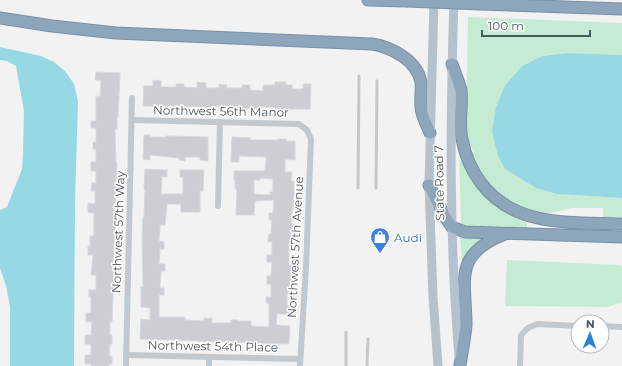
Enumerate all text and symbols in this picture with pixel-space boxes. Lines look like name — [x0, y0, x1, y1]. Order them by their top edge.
scale bar — [482, 12, 590, 38]
text: 100 m — [488, 18, 524, 33]
street label: Northwest 56th Manor — [153, 102, 289, 120]
street label: State Road 7 — [431, 145, 447, 221]
street label: Northwest 57th Way — [108, 170, 128, 293]
street label: Northwest 57th Avenue — [284, 176, 306, 318]
shop icon: Audi — [369, 226, 391, 254]
place label: Audi — [394, 230, 422, 245]
north arrow — [570, 314, 610, 354]
text: N — [586, 317, 595, 331]
street label: Northwest 54th Place — [148, 337, 278, 355]

